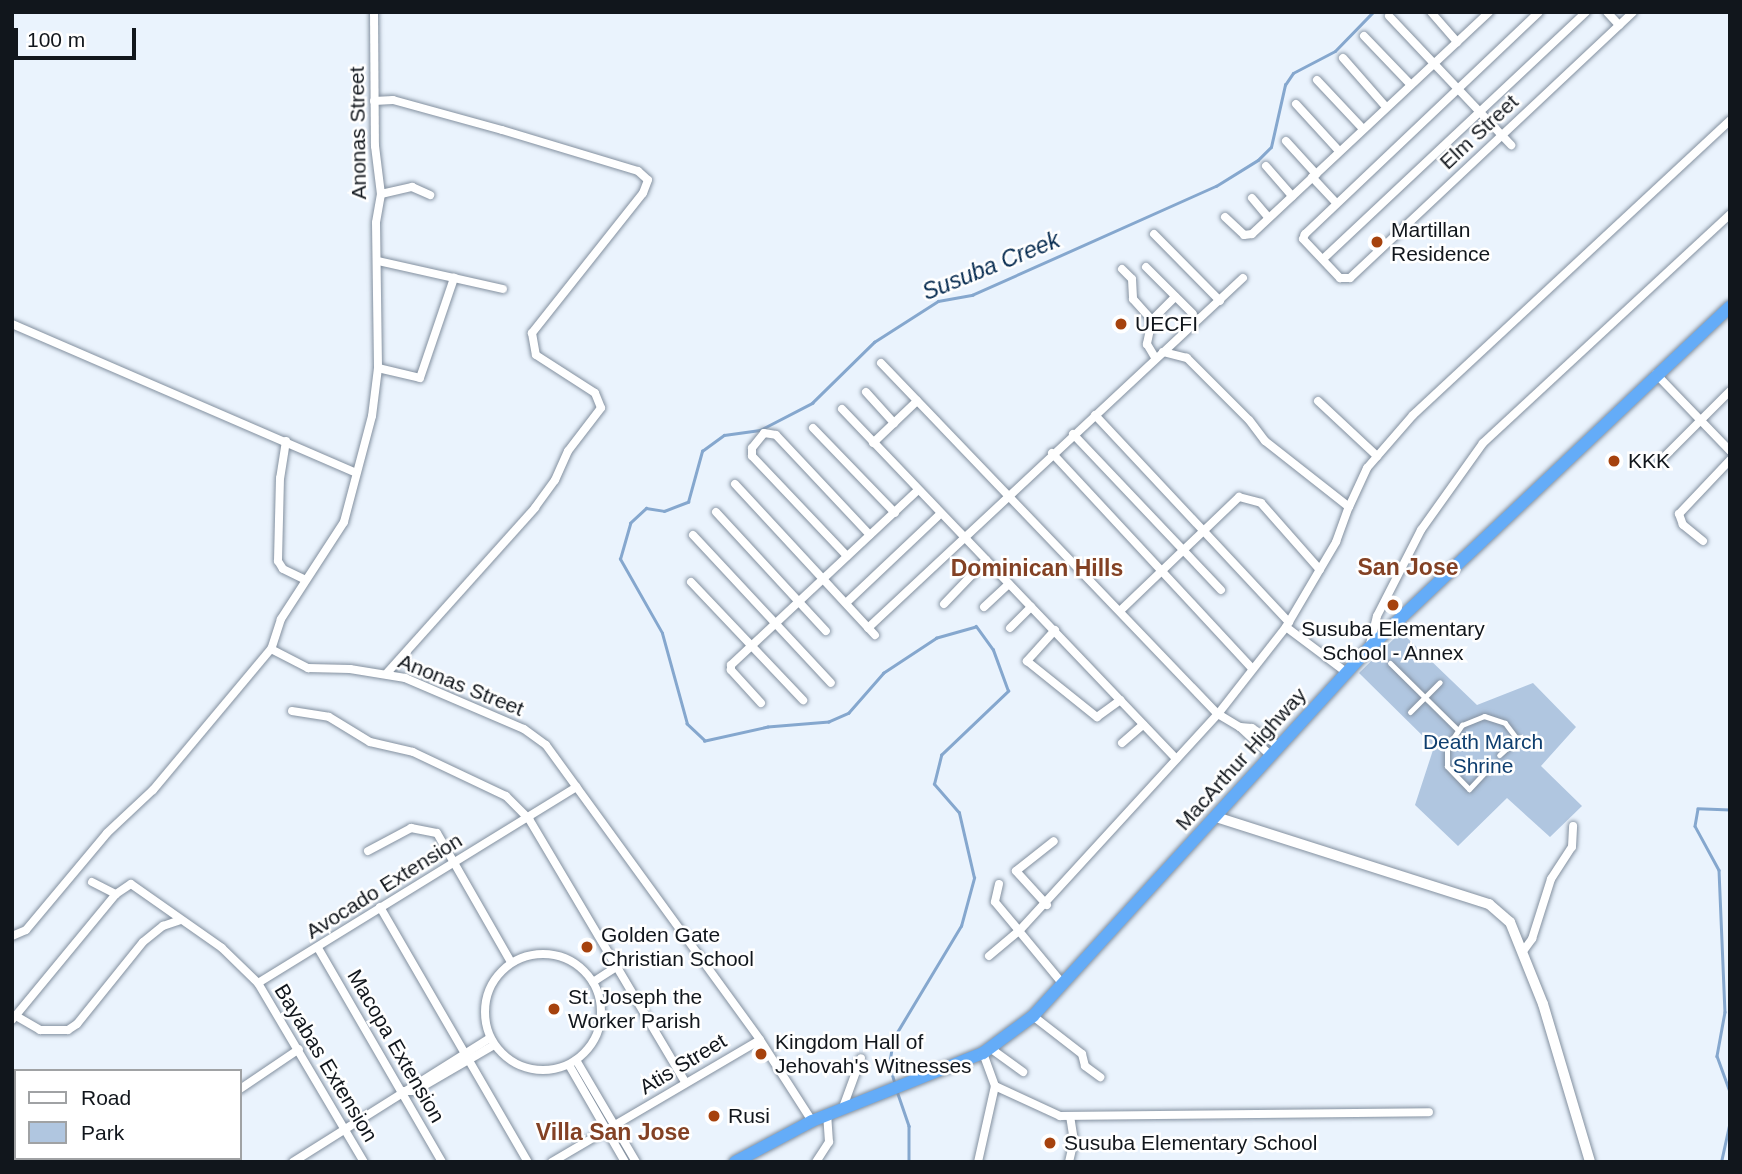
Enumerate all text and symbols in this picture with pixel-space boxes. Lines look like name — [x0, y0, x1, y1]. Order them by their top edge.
scale bar — [18, 14, 140, 58]
text: 100 m — [27, 28, 85, 51]
street label: Anonas Street — [344, 66, 372, 200]
street label: Elm Street — [1435, 89, 1523, 175]
place label: Martillan Residence — [1391, 217, 1490, 267]
water label: Susuba Creek — [918, 226, 1064, 306]
marker: Martillan Residence — [1369, 234, 1385, 250]
place label: UECFI — [1135, 311, 1198, 337]
marker: UECFI — [1113, 316, 1129, 332]
place label: KKK — [1628, 448, 1670, 474]
marker: KKK — [1606, 453, 1622, 469]
district label: San Jose — [1358, 553, 1458, 581]
district label: Dominican Hills — [951, 554, 1123, 582]
marker: Susuba Elementary School - Annex — [1385, 597, 1401, 613]
place label: Susuba Elementary School - Annex — [1301, 616, 1485, 666]
street label: Anonas Street — [395, 648, 527, 722]
street label: MacArthur Highway — [1170, 682, 1312, 836]
park label: Death March Shrine — [1423, 729, 1543, 779]
street label: Avocado Extension — [301, 828, 467, 944]
place label: Golden Gate Christian School — [601, 922, 754, 972]
marker: Golden Gate Christian School — [579, 939, 595, 955]
street label: Macopa Extension — [342, 965, 450, 1127]
street label: Bayabas Extension — [269, 979, 383, 1147]
place label: St. Joseph the Worker Parish — [568, 984, 702, 1034]
marker: St. Joseph the Worker Parish — [546, 1001, 562, 1017]
street label: Atis Street — [635, 1028, 731, 1100]
place label: Kingdom Hall of Jehovah's Witnesses — [775, 1029, 972, 1079]
marker: Kingdom Hall of Jehovah's Witnesses — [753, 1046, 769, 1062]
legend — [14, 1069, 242, 1160]
text: Road — [81, 1086, 131, 1109]
place label: Rusi — [728, 1103, 770, 1129]
marker: Rusi — [706, 1108, 722, 1124]
district label: Villa San Jose — [536, 1118, 690, 1146]
text: Park — [81, 1121, 124, 1144]
place label: Susuba Elementary School — [1064, 1130, 1317, 1156]
marker: Susuba Elementary School — [1042, 1135, 1058, 1151]

